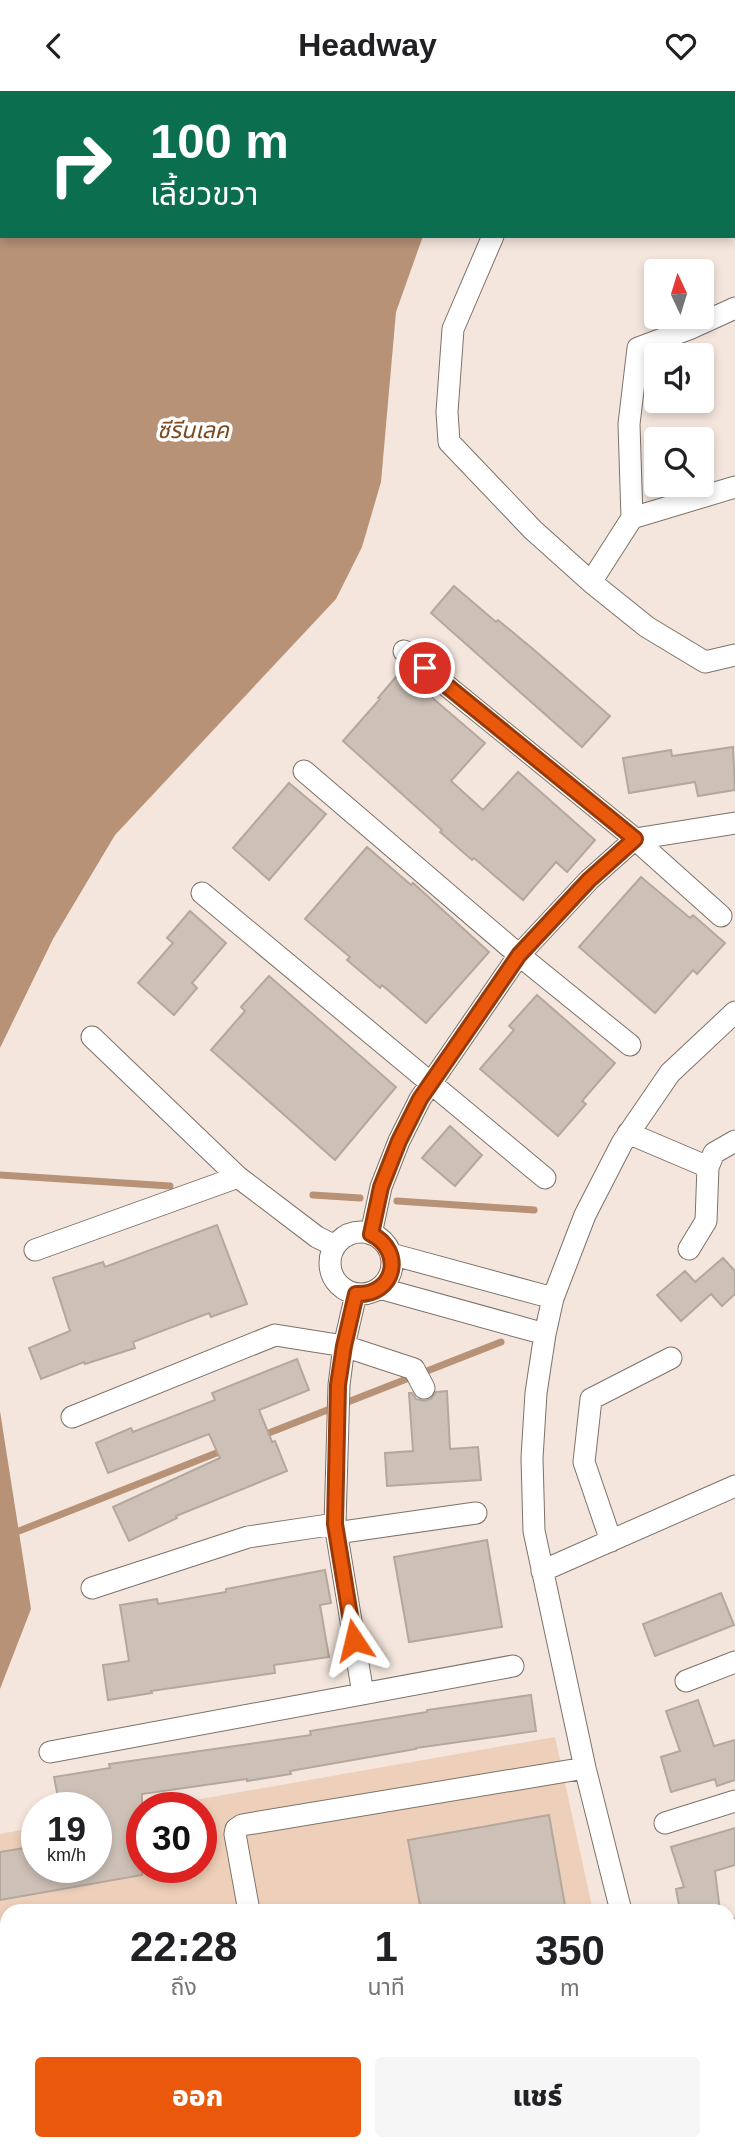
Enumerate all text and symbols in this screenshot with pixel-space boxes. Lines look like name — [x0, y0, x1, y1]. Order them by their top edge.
icon: back — [35, 27, 73, 65]
text: Headway — [298, 27, 437, 63]
icon: heart — [662, 27, 700, 65]
text: 100 m — [150, 114, 289, 168]
icon: right — [35, 119, 126, 210]
text: เลี้ยวขวา — [150, 176, 258, 212]
north arrow — [644, 259, 714, 329]
map controls — [644, 259, 714, 497]
button: sound — [644, 343, 714, 413]
water label: ซีรีนเลค — [157, 417, 230, 443]
button: search — [644, 427, 714, 497]
pin — [395, 638, 455, 698]
icon: arrive — [406, 649, 444, 687]
position arrow — [317, 1603, 391, 1677]
speed limit sign: 30 — [126, 1792, 217, 1883]
text: 19 — [47, 1809, 86, 1848]
text: km/h — [47, 1845, 86, 1865]
text: 22:28 — [130, 1923, 237, 1970]
text: 1 — [374, 1923, 398, 1970]
text: 350 — [535, 1927, 605, 1974]
text: ถึง — [171, 1974, 197, 2000]
text: นาที — [367, 1974, 405, 2000]
text: m — [560, 1975, 580, 2001]
button: ออก — [35, 2057, 361, 2137]
button: แชร์ — [375, 2057, 700, 2137]

